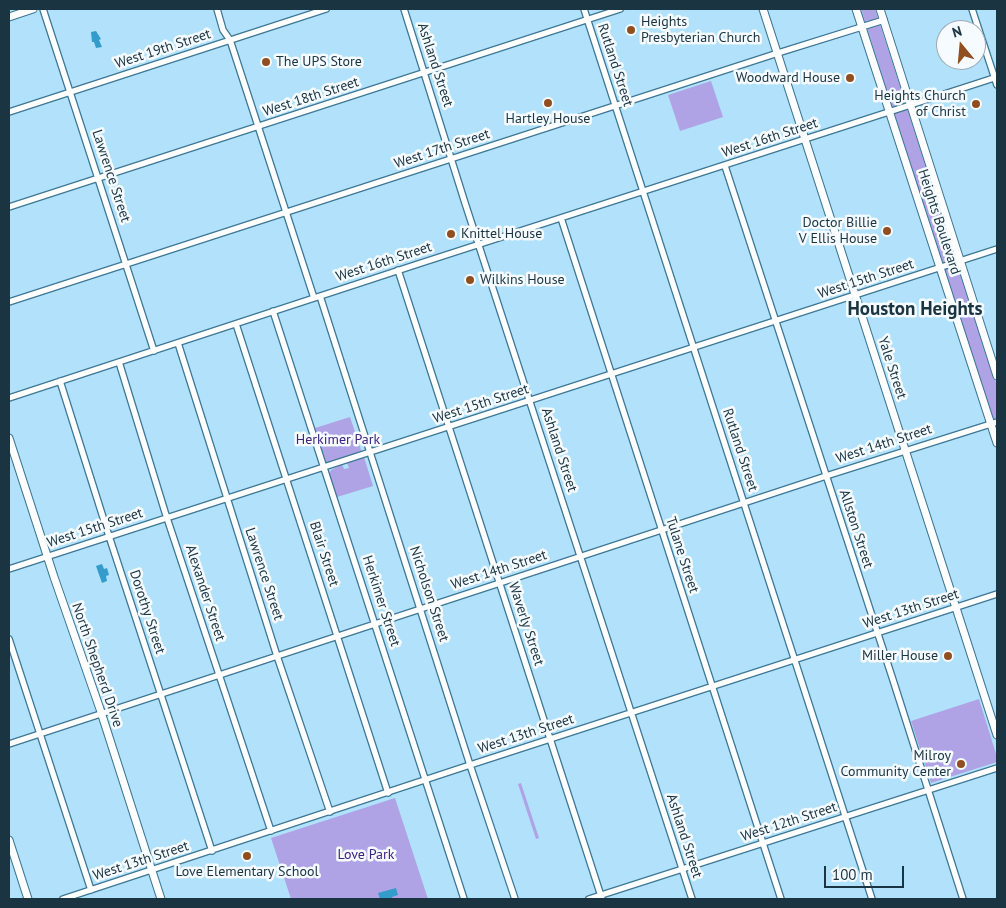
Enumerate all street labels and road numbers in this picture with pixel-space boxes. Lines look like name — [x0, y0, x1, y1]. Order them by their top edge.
street label: Ashland Street — [413, 21, 457, 109]
street label: Rutland Street — [594, 21, 636, 109]
street label: West 19th Street — [113, 26, 213, 72]
street label: West 18th Street — [261, 74, 361, 120]
street label: West 16th Street — [720, 115, 820, 161]
street label: West 17th Street — [392, 126, 492, 172]
street label: Lawrence Street — [88, 128, 134, 224]
street label: Heights Boulevard — [914, 167, 964, 277]
street label: West 16th Street — [334, 239, 434, 285]
street label: West 15th Street — [816, 256, 916, 302]
street label: Yale Street — [874, 335, 910, 401]
street label: West 15th Street — [431, 381, 531, 427]
street label: Ashland Street — [537, 406, 581, 494]
street label: Rutland Street — [719, 406, 761, 494]
street label: West 14th Street — [834, 421, 934, 467]
street label: Allston Street — [835, 488, 877, 570]
street label: West 15th Street — [45, 505, 145, 551]
street label: Tulane Street — [662, 515, 702, 595]
street label: Blair Street — [306, 519, 342, 589]
street label: Lawrence Street — [241, 526, 287, 622]
street label: Alexander Street — [182, 543, 228, 643]
street label: Nicholson Street — [406, 544, 452, 644]
street label: West 14th Street — [449, 547, 549, 593]
street label: Herkimer Street — [358, 553, 404, 649]
street label: Dorothy Street — [126, 568, 168, 656]
street label: Waverly Street — [505, 580, 547, 668]
street label: West 13th Street — [861, 586, 961, 632]
street label: North Shepherd Drive — [68, 601, 126, 729]
street label: West 13th Street — [476, 711, 576, 757]
street label: Ashland Street — [662, 792, 706, 880]
street label: West 12th Street — [739, 799, 839, 845]
street label: West 13th Street — [91, 838, 191, 884]

